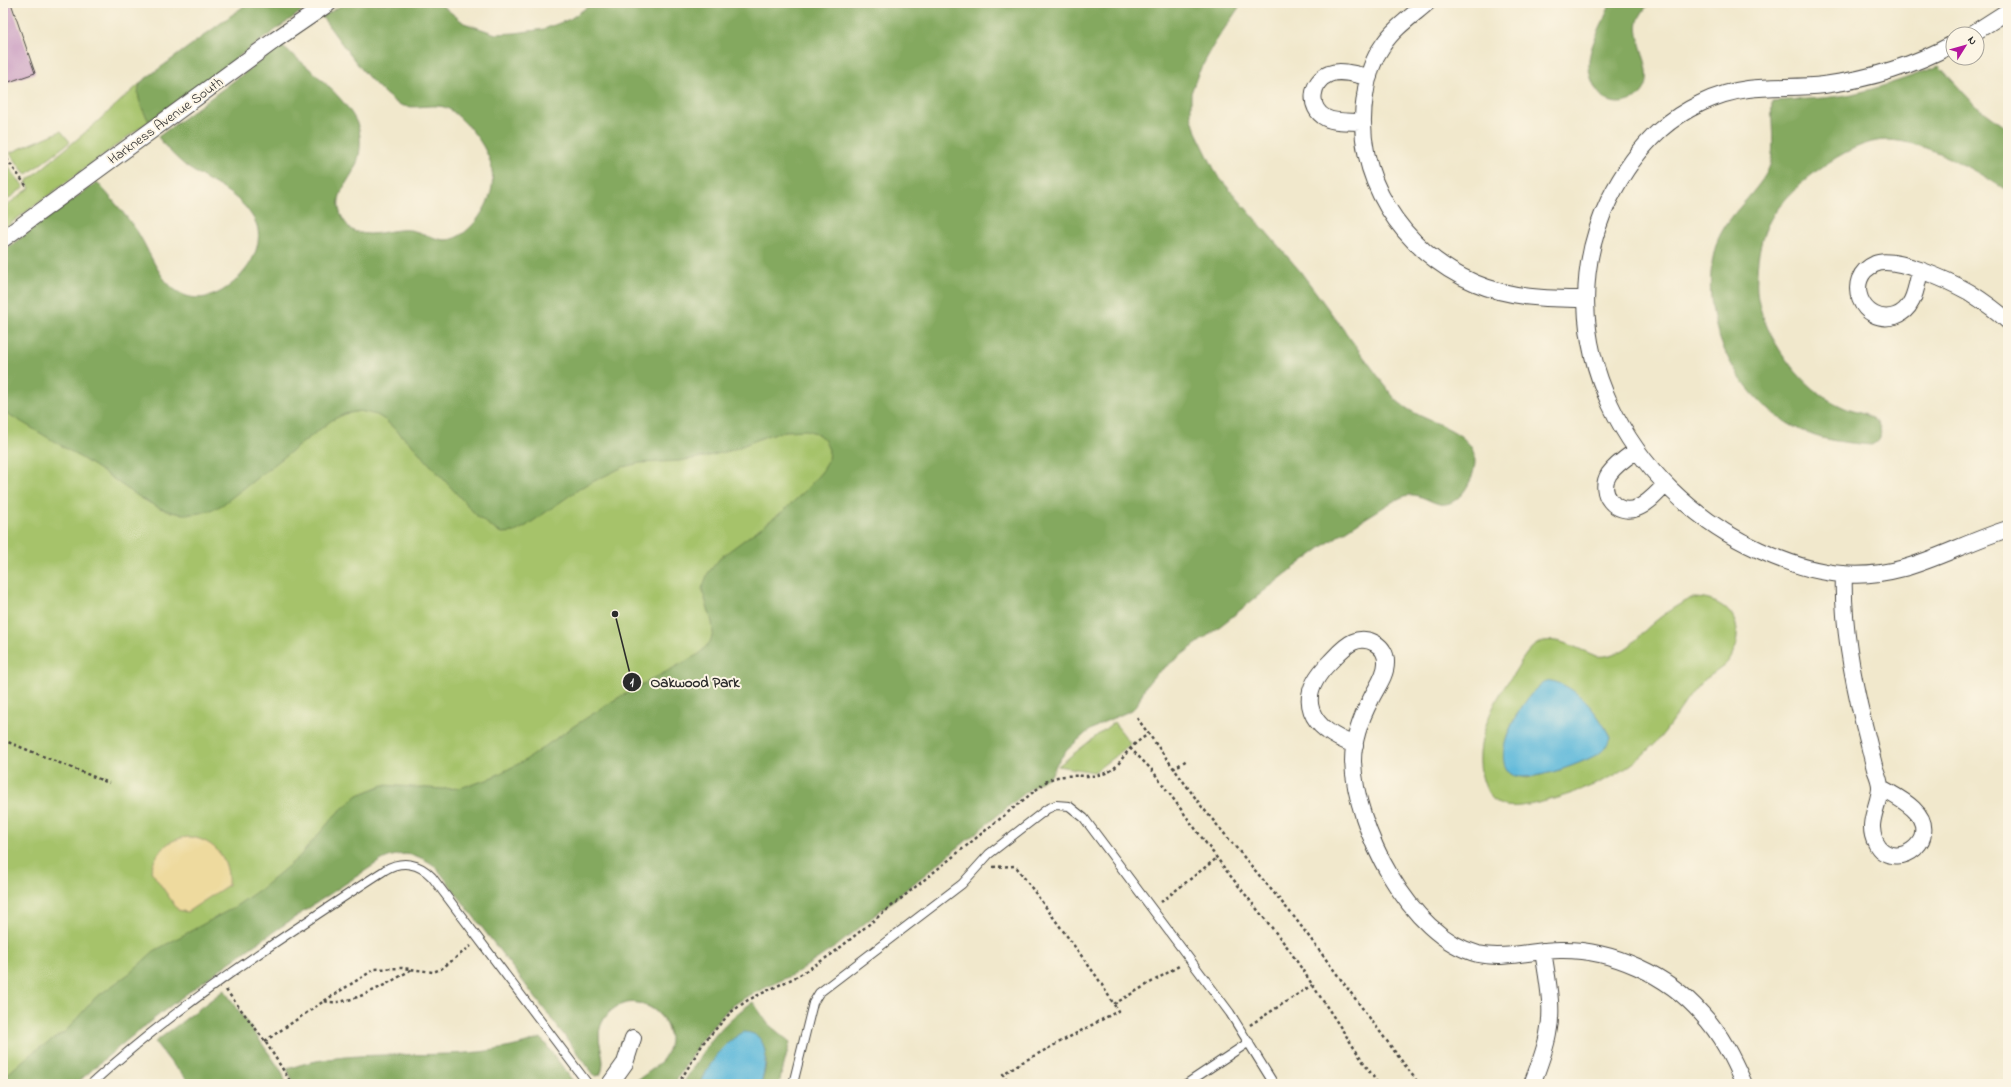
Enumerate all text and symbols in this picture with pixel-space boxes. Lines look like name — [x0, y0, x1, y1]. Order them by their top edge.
north arrow — [1945, 26, 1985, 66]
text: N — [1964, 33, 1981, 48]
street label: Harkness Avenue South — [104, 72, 228, 170]
callout: Oakwood Park — [622, 668, 747, 695]
text: Oakwood Park — [650, 672, 740, 694]
text: 1 — [630, 674, 634, 692]

